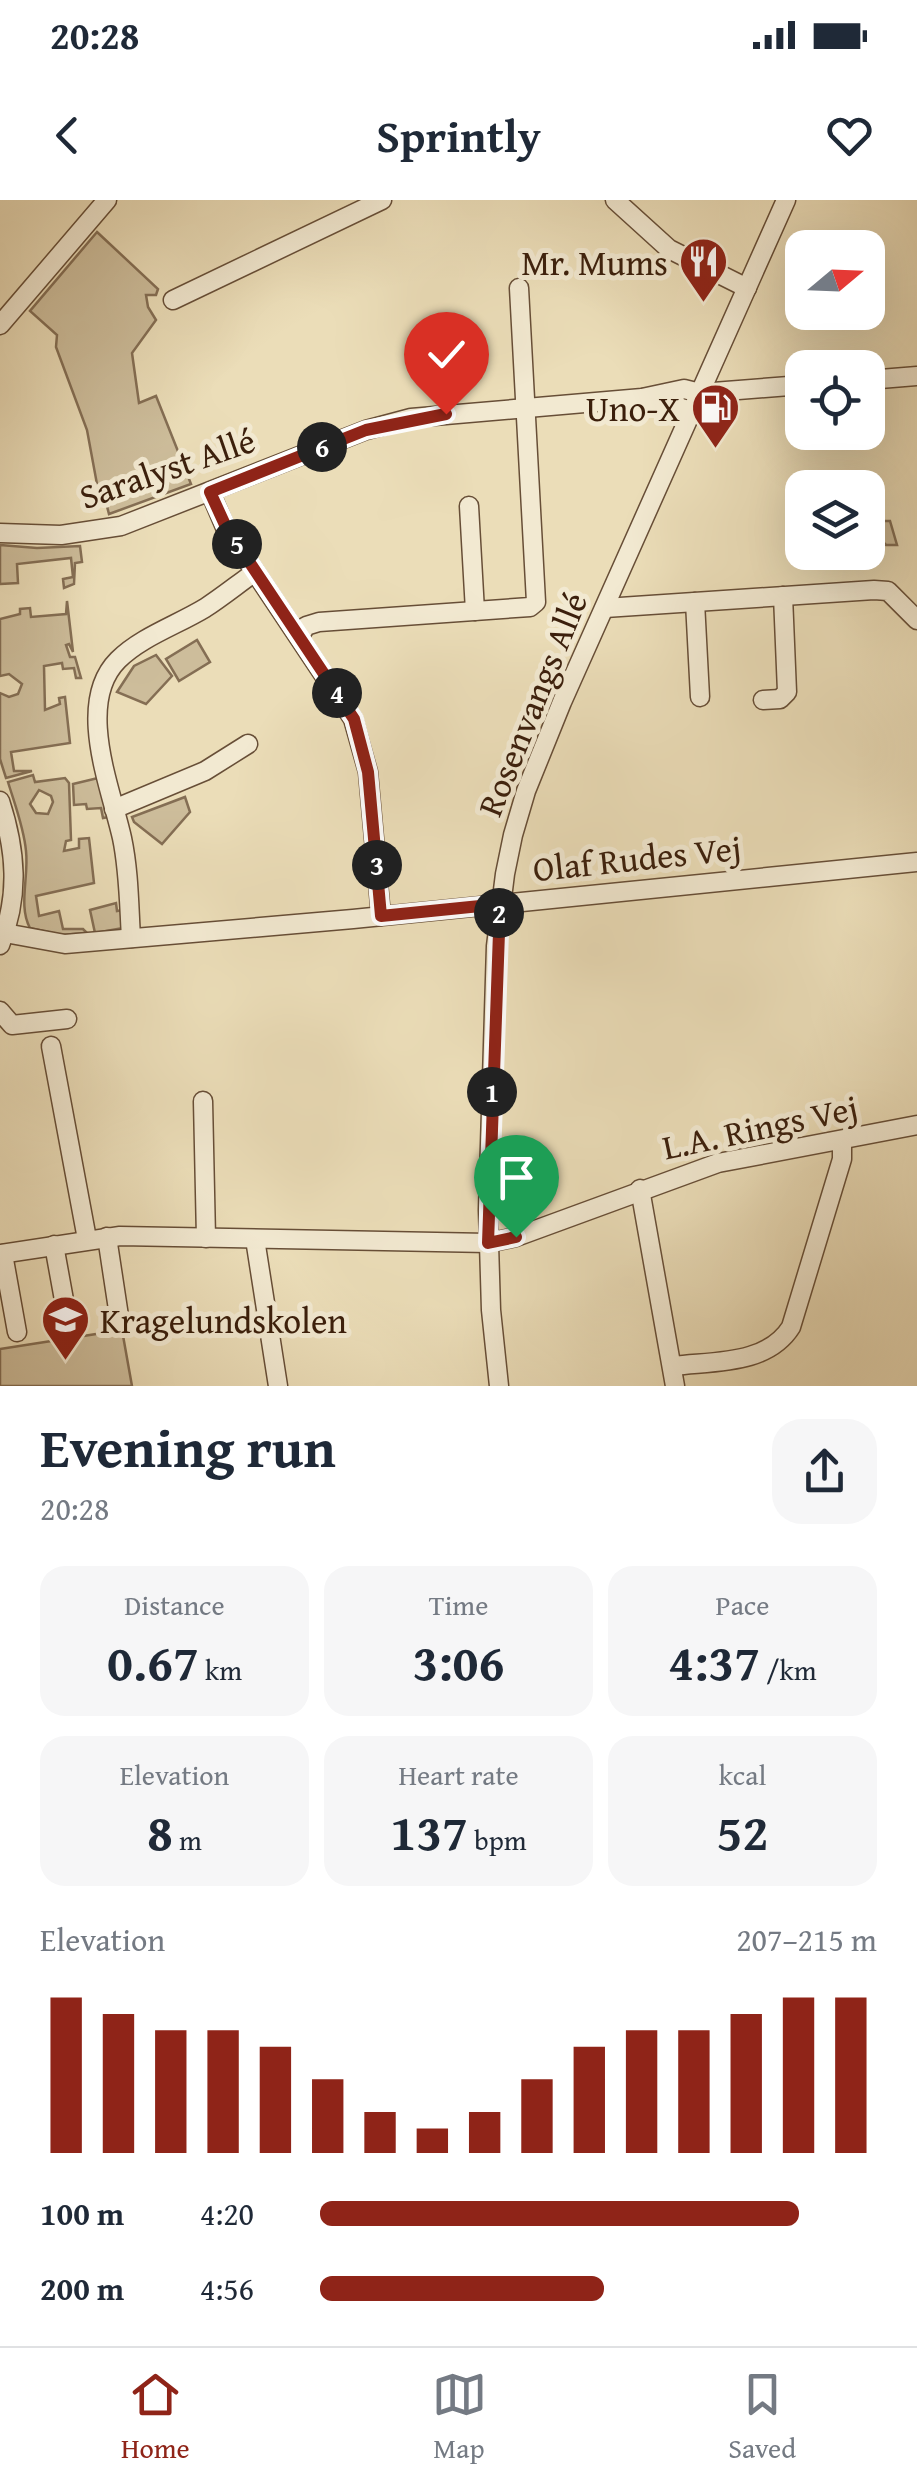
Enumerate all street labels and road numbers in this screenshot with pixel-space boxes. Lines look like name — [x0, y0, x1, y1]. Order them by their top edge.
street label: Saralyst Allé — [72, 414, 262, 522]
street label: Rosenvangs Allé — [464, 584, 600, 824]
street label: Olaf Rudes Vej — [530, 822, 744, 894]
street label: L.A. Rings Vej — [658, 1081, 862, 1173]

